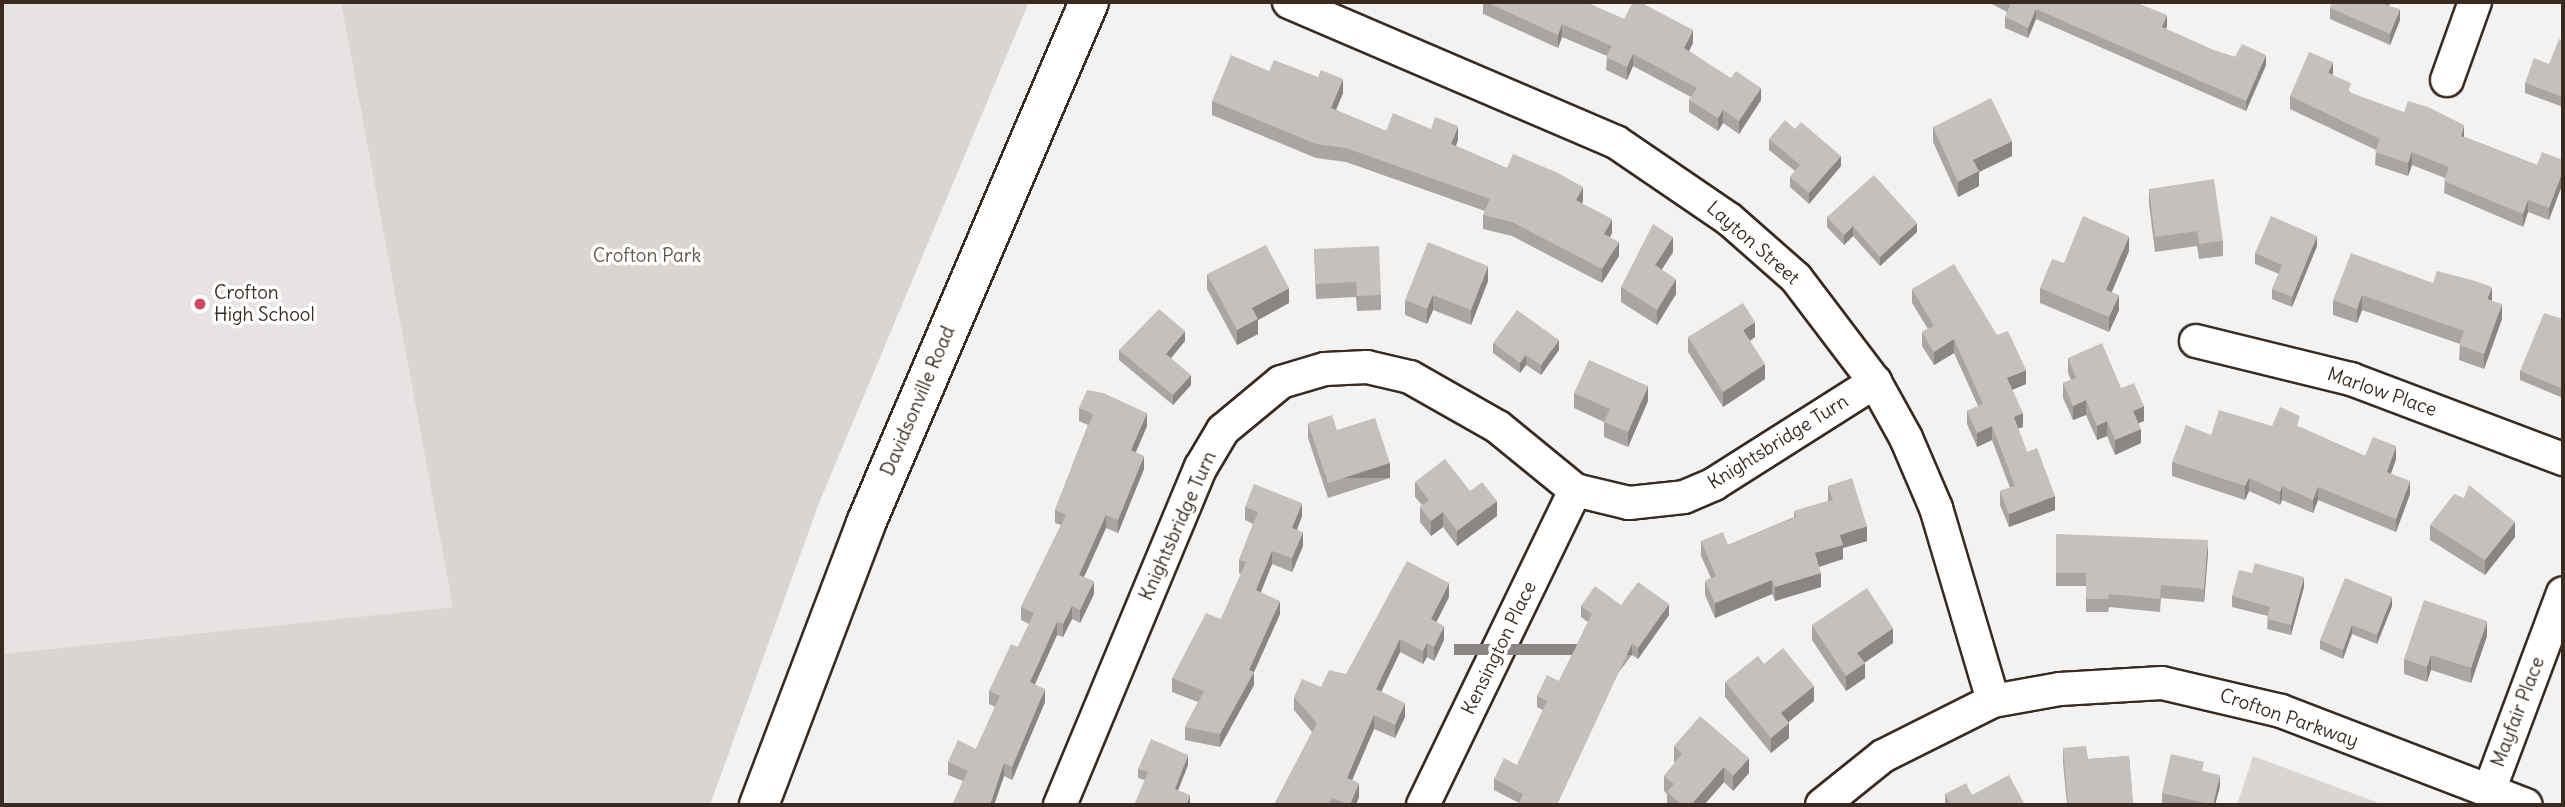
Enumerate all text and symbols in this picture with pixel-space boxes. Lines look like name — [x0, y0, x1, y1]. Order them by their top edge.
street label: Layton Street — [1702, 197, 1804, 289]
park label: Crofton Park — [593, 245, 701, 267]
place label: Crofton High School — [214, 282, 315, 326]
marker: Crofton High School — [192, 296, 208, 312]
street label: Davidsonville Road — [876, 323, 960, 479]
street label: Marlow Place — [2324, 363, 2440, 421]
street label: Knightsbridge Turn — [1704, 390, 1852, 494]
street label: Knightsbridge Turn — [1135, 448, 1221, 604]
street label: Kensington Place — [1457, 578, 1541, 718]
street label: Mayfair Place — [2487, 654, 2549, 770]
street label: Crofton Parkway — [2217, 684, 2361, 752]

